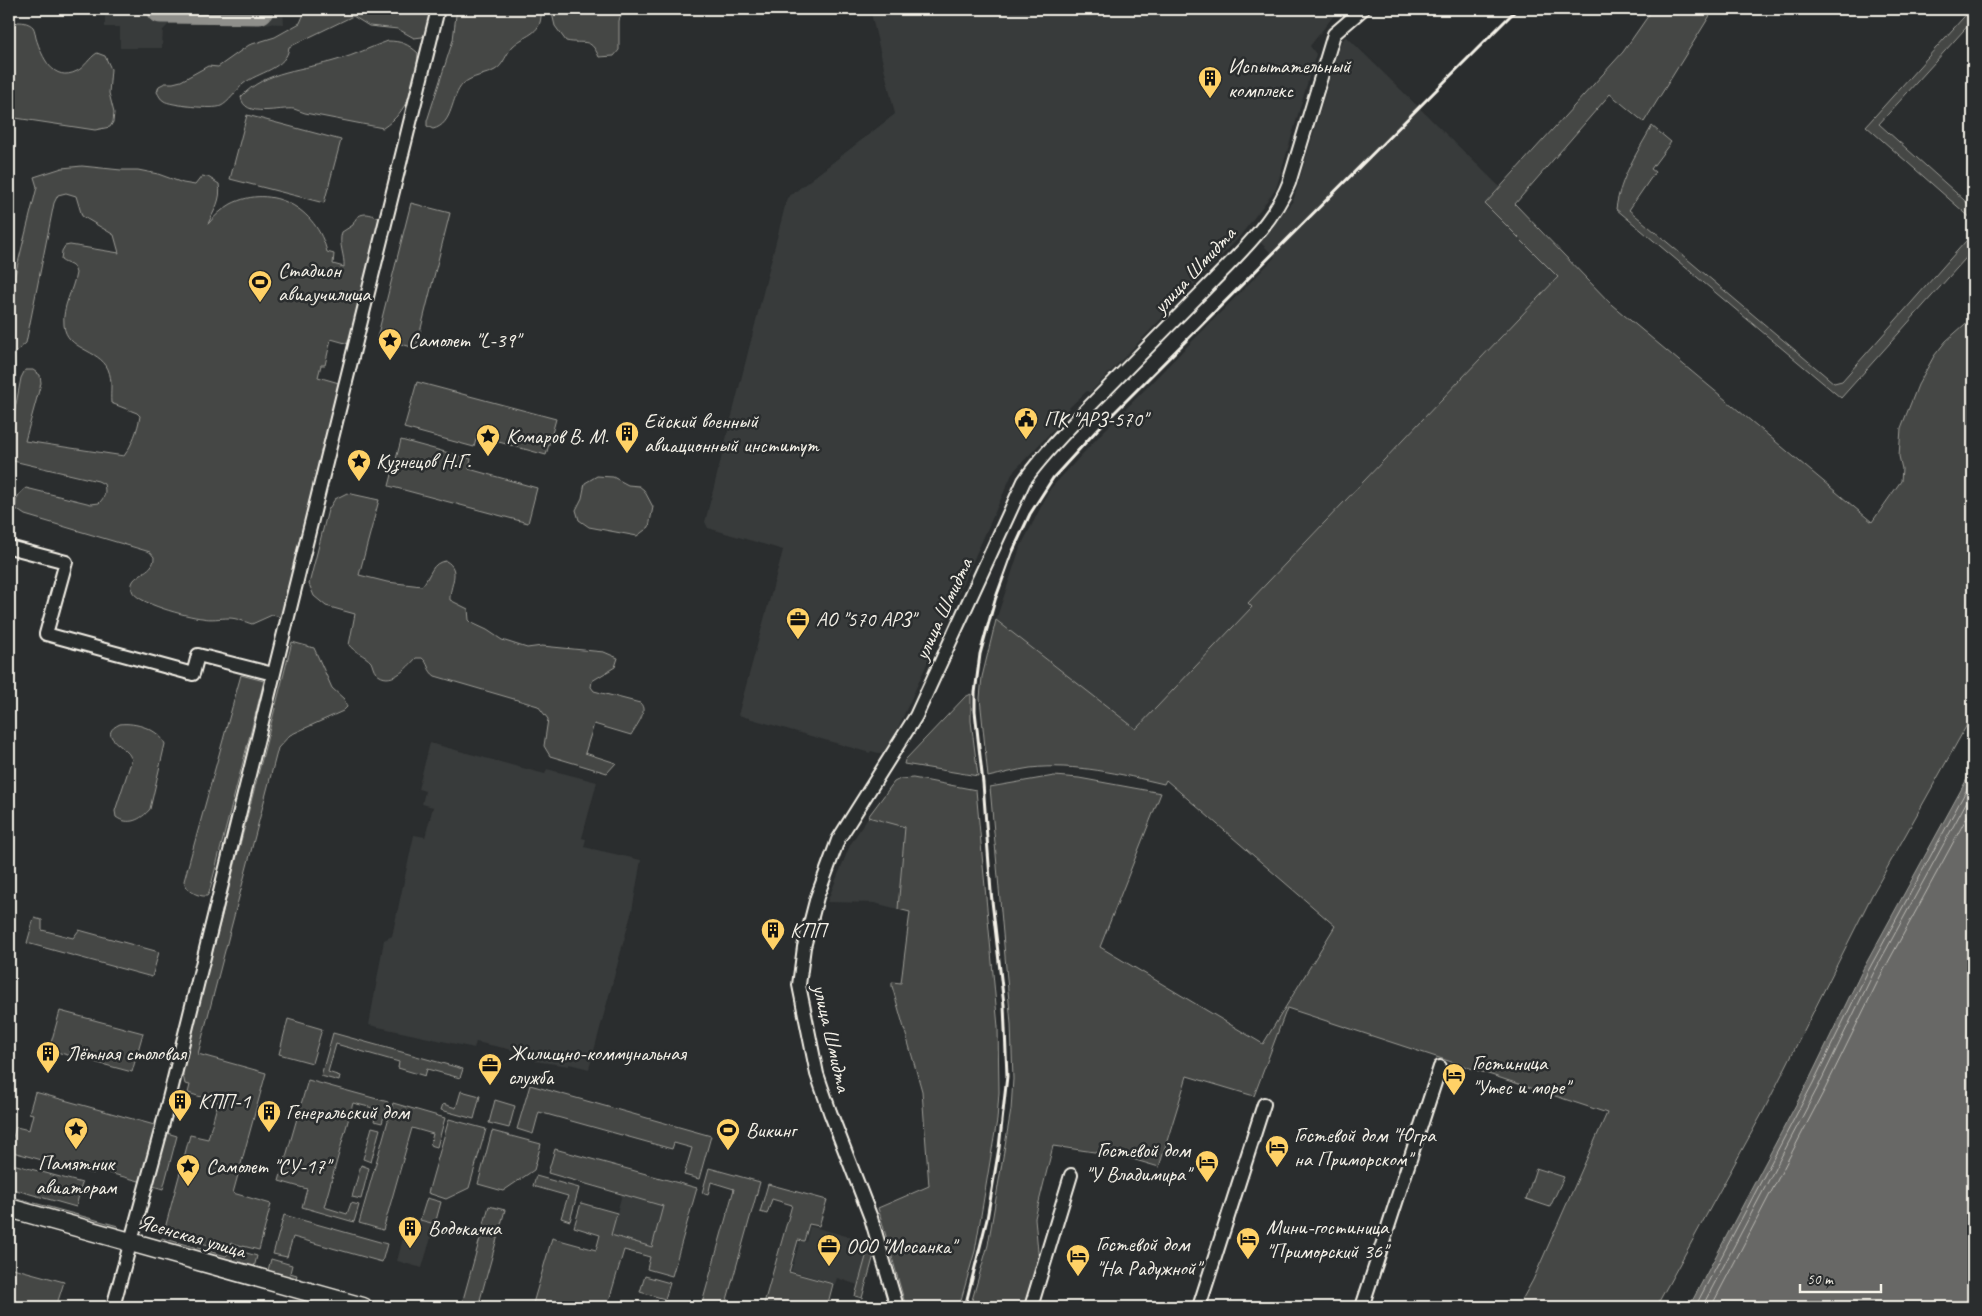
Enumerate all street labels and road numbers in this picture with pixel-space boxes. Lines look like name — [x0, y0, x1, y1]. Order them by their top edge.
street label: улица Шмидта — [1146, 220, 1242, 320]
street label: улица Шмидта — [907, 552, 979, 666]
street label: улица Шмидта — [807, 980, 857, 1096]
street label: Ясенская улица — [136, 1208, 251, 1264]

